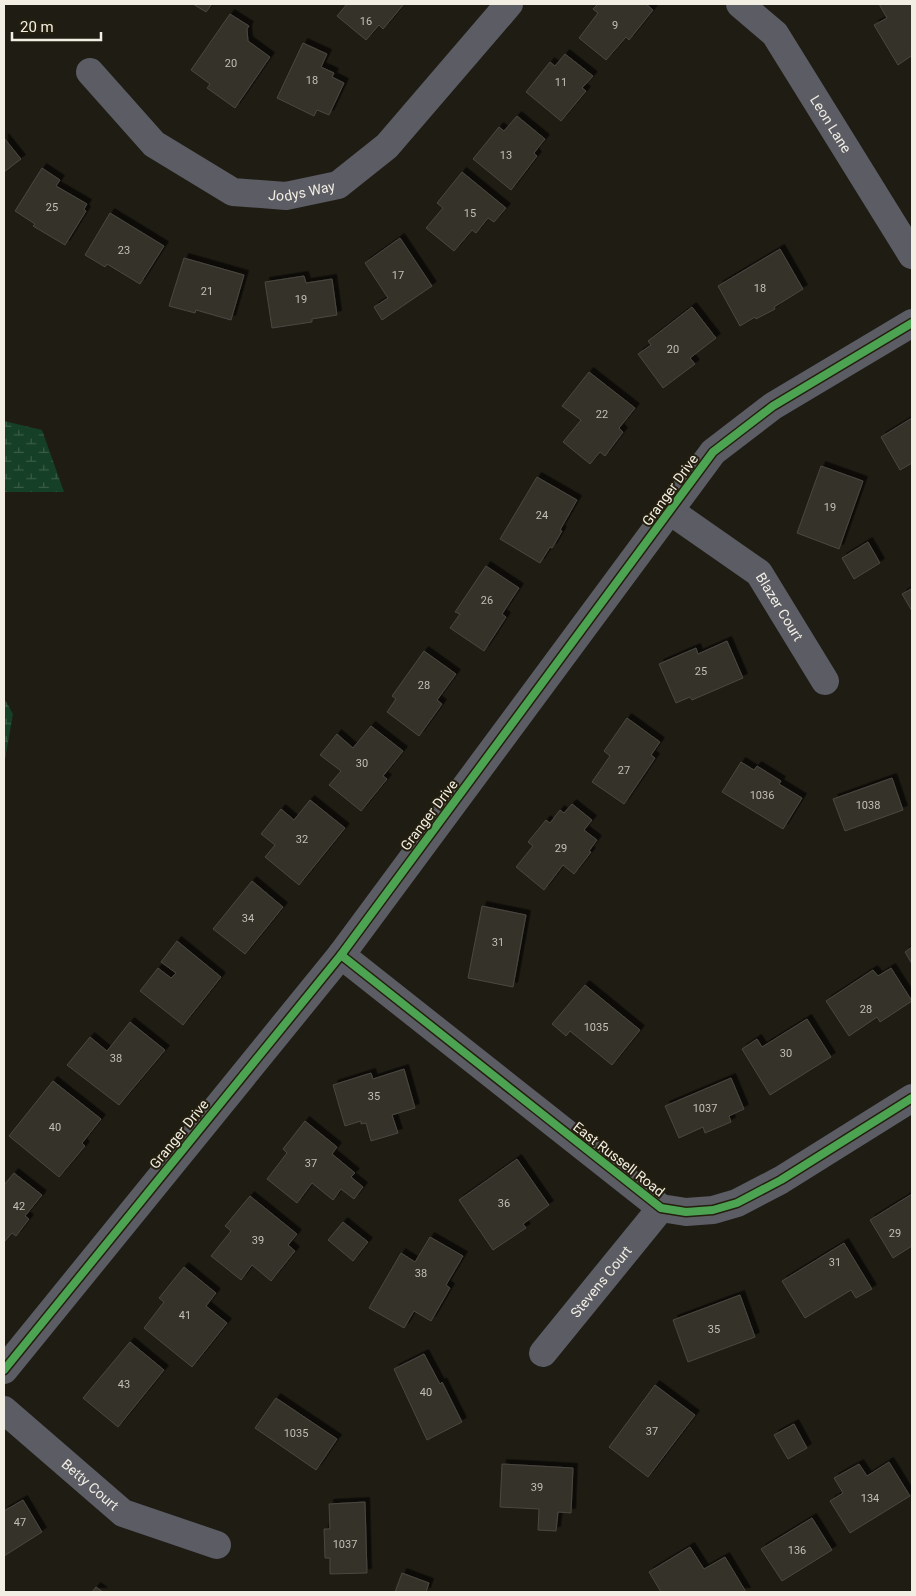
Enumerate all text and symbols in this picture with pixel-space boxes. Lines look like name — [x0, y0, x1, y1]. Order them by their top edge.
scale bar — [12, 10, 101, 42]
house number: 16 — [360, 15, 372, 28]
text: 20 m — [20, 18, 54, 36]
house number: 9 — [612, 19, 618, 32]
house number: 20 — [225, 57, 237, 70]
house number: 18 — [306, 74, 318, 87]
house number: 11 — [555, 76, 567, 89]
street label: Leon Lane — [807, 92, 855, 156]
house number: 13 — [500, 149, 512, 162]
street label: Jodys Way — [268, 178, 337, 204]
house number: 25 — [46, 201, 58, 214]
house number: 15 — [464, 207, 476, 220]
house number: 23 — [118, 244, 130, 257]
house number: 17 — [392, 269, 404, 282]
house number: 18 — [754, 282, 766, 295]
house number: 21 — [201, 285, 213, 298]
house number: 19 — [295, 293, 307, 306]
house number: 20 — [667, 343, 679, 356]
house number: 22 — [596, 408, 608, 421]
street label: Granger Drive — [639, 451, 701, 529]
house number: 19 — [824, 501, 836, 514]
house number: 24 — [536, 509, 548, 522]
street label: Blazer Court — [753, 570, 807, 644]
house number: 26 — [481, 594, 493, 607]
house number: 25 — [695, 665, 707, 678]
house number: 28 — [418, 679, 430, 692]
house number: 30 — [356, 757, 368, 770]
house number: 27 — [618, 764, 630, 777]
street label: Granger Drive — [397, 777, 461, 853]
house number: 1036 — [750, 789, 774, 802]
house number: 1038 — [856, 799, 880, 812]
house number: 32 — [296, 833, 308, 846]
house number: 29 — [555, 842, 567, 855]
house number: 34 — [242, 912, 254, 925]
house number: 31 — [492, 936, 504, 949]
house number: 28 — [860, 1003, 872, 1016]
house number: 1035 — [584, 1021, 608, 1034]
house number: 30 — [780, 1047, 792, 1060]
house number: 38 — [110, 1052, 122, 1065]
house number: 35 — [368, 1090, 380, 1103]
street label: Granger Drive — [146, 1096, 212, 1172]
house number: 1037 — [693, 1102, 717, 1115]
street label: East Russell Road — [570, 1118, 668, 1200]
house number: 40 — [49, 1121, 61, 1134]
house number: 37 — [305, 1157, 317, 1170]
house number: 36 — [498, 1197, 510, 1210]
house number: 42 — [13, 1200, 25, 1213]
house number: 29 — [889, 1227, 901, 1240]
house number: 39 — [252, 1234, 264, 1247]
street label: Stevens Court — [567, 1242, 635, 1321]
house number: 31 — [829, 1256, 841, 1269]
house number: 38 — [415, 1267, 427, 1280]
house number: 41 — [179, 1309, 191, 1322]
house number: 35 — [708, 1323, 720, 1336]
house number: 43 — [118, 1378, 130, 1391]
house number: 40 — [420, 1386, 432, 1399]
house number: 37 — [646, 1425, 658, 1438]
house number: 1035 — [284, 1427, 308, 1440]
street label: Betty Court — [59, 1456, 122, 1514]
house number: 39 — [531, 1481, 543, 1494]
house number: 134 — [861, 1492, 879, 1505]
house number: 47 — [14, 1516, 26, 1529]
house number: 1037 — [333, 1538, 357, 1551]
house number: 136 — [788, 1544, 806, 1557]

